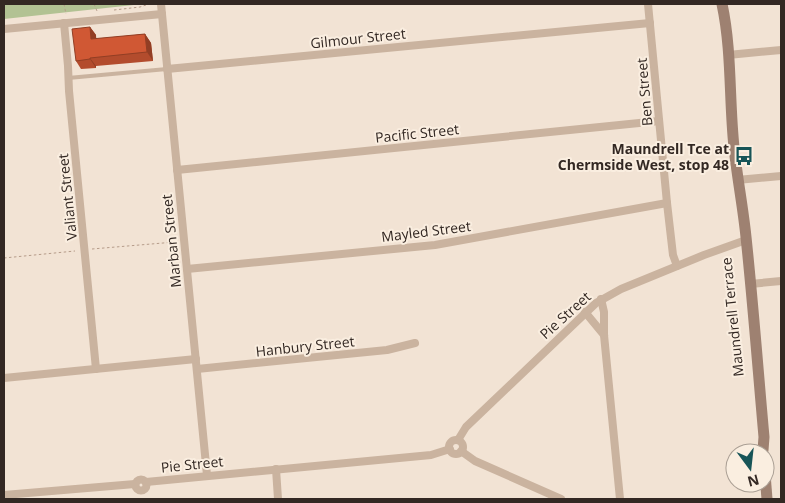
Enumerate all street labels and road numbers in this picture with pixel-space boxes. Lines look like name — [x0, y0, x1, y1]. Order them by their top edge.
street label: Gilmour Street — [309, 24, 407, 52]
street label: Ben Street — [632, 57, 656, 127]
street label: Pacific Street — [374, 119, 460, 147]
street label: Valiant Street — [53, 153, 81, 241]
street label: Marban Street — [157, 193, 185, 289]
street label: Mayled Street — [380, 216, 472, 246]
street label: Maundrell Terrace — [716, 256, 748, 378]
street label: Pie Street — [535, 287, 595, 343]
street label: Hanbury Street — [255, 331, 355, 361]
street label: Pie Street — [160, 451, 224, 477]

